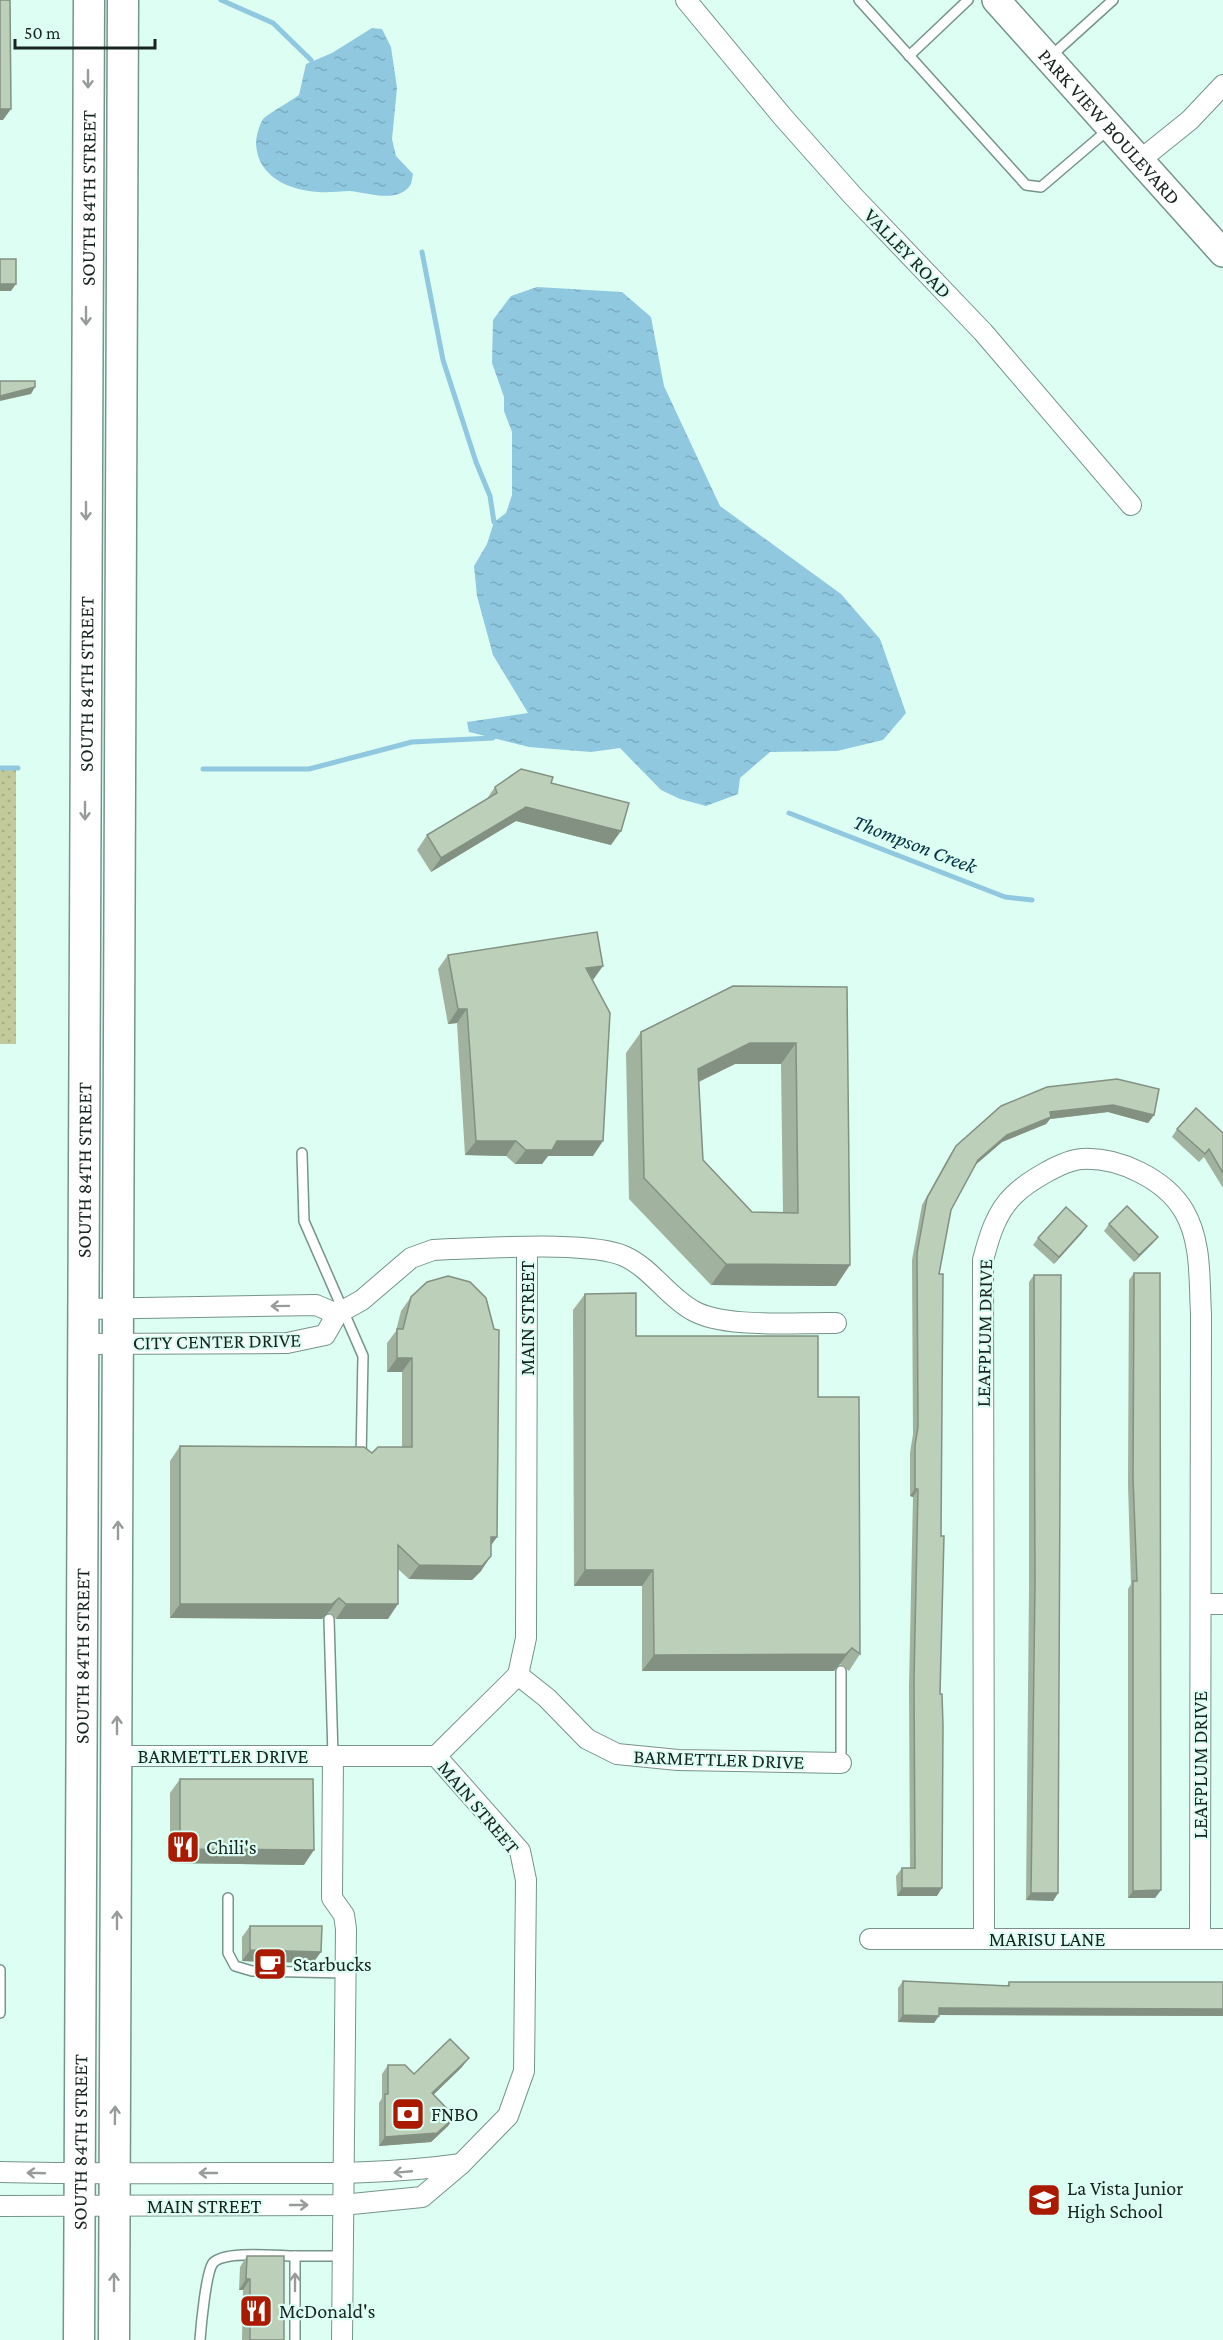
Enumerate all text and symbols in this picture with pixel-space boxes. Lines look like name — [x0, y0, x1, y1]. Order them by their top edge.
scale bar — [15, 12, 154, 50]
text: 50 m — [24, 23, 61, 43]
street label: PARK VIEW BOULEVARD — [1034, 44, 1185, 209]
one-way arrow — [82, 69, 94, 89]
street label: SOUTH 84TH STREET — [77, 110, 100, 286]
street label: VALLEY ROAD — [860, 204, 956, 302]
one-way arrow — [80, 306, 92, 326]
one-way arrow — [80, 501, 92, 521]
street label: SOUTH 84TH STREET — [75, 596, 97, 772]
one-way arrow — [79, 801, 91, 821]
water label: Thompson Creek — [850, 809, 981, 879]
street label: SOUTH 84TH STREET — [73, 1082, 95, 1258]
street label: LEAFPLUM DRIVE — [972, 1259, 996, 1407]
street label: MAIN STREET — [516, 1261, 538, 1375]
one-way arrow — [270, 1300, 290, 1312]
street label: CITY CENTER DRIVE — [133, 1329, 301, 1353]
one-way arrow — [112, 1520, 124, 1540]
street label: SOUTH 84TH STREET — [71, 1568, 93, 1744]
street label: LEAFPLUM DRIVE — [1189, 1691, 1211, 1839]
one-way arrow — [112, 1715, 123, 1735]
street label: BARMETTLER DRIVE — [138, 1745, 309, 1767]
street label: BARMETTLER DRIVE — [633, 1745, 805, 1773]
street label: MAIN STREET — [434, 1756, 524, 1858]
restaurant icon: Chili's — [165, 1829, 201, 1865]
place label: Chili's — [206, 1836, 257, 1858]
one-way arrow — [111, 1910, 123, 1930]
street label: MARISU LANE — [989, 1928, 1105, 1950]
cafe icon: Starbucks — [252, 1946, 288, 1982]
place label: Starbucks — [293, 1953, 372, 1975]
street label: SOUTH 84TH STREET — [68, 2054, 91, 2230]
bank icon: FNBO — [390, 2096, 426, 2132]
place label: FNBO — [431, 2103, 478, 2125]
one-way arrow — [109, 2105, 121, 2125]
one-way arrow — [394, 2166, 414, 2177]
one-way arrow — [27, 2167, 47, 2179]
one-way arrow — [199, 2167, 219, 2179]
place label: La Vista Junior High School — [1067, 2177, 1183, 2223]
school or university icon: La Vista Junior High School — [1026, 2182, 1062, 2218]
street label: MAIN STREET — [147, 2195, 261, 2217]
one-way arrow — [288, 2200, 308, 2211]
one-way arrow — [108, 2272, 120, 2292]
one-way arrow — [289, 2272, 301, 2292]
restaurant icon: McDonald's — [238, 2293, 274, 2329]
place label: McDonald's — [279, 2300, 375, 2322]

